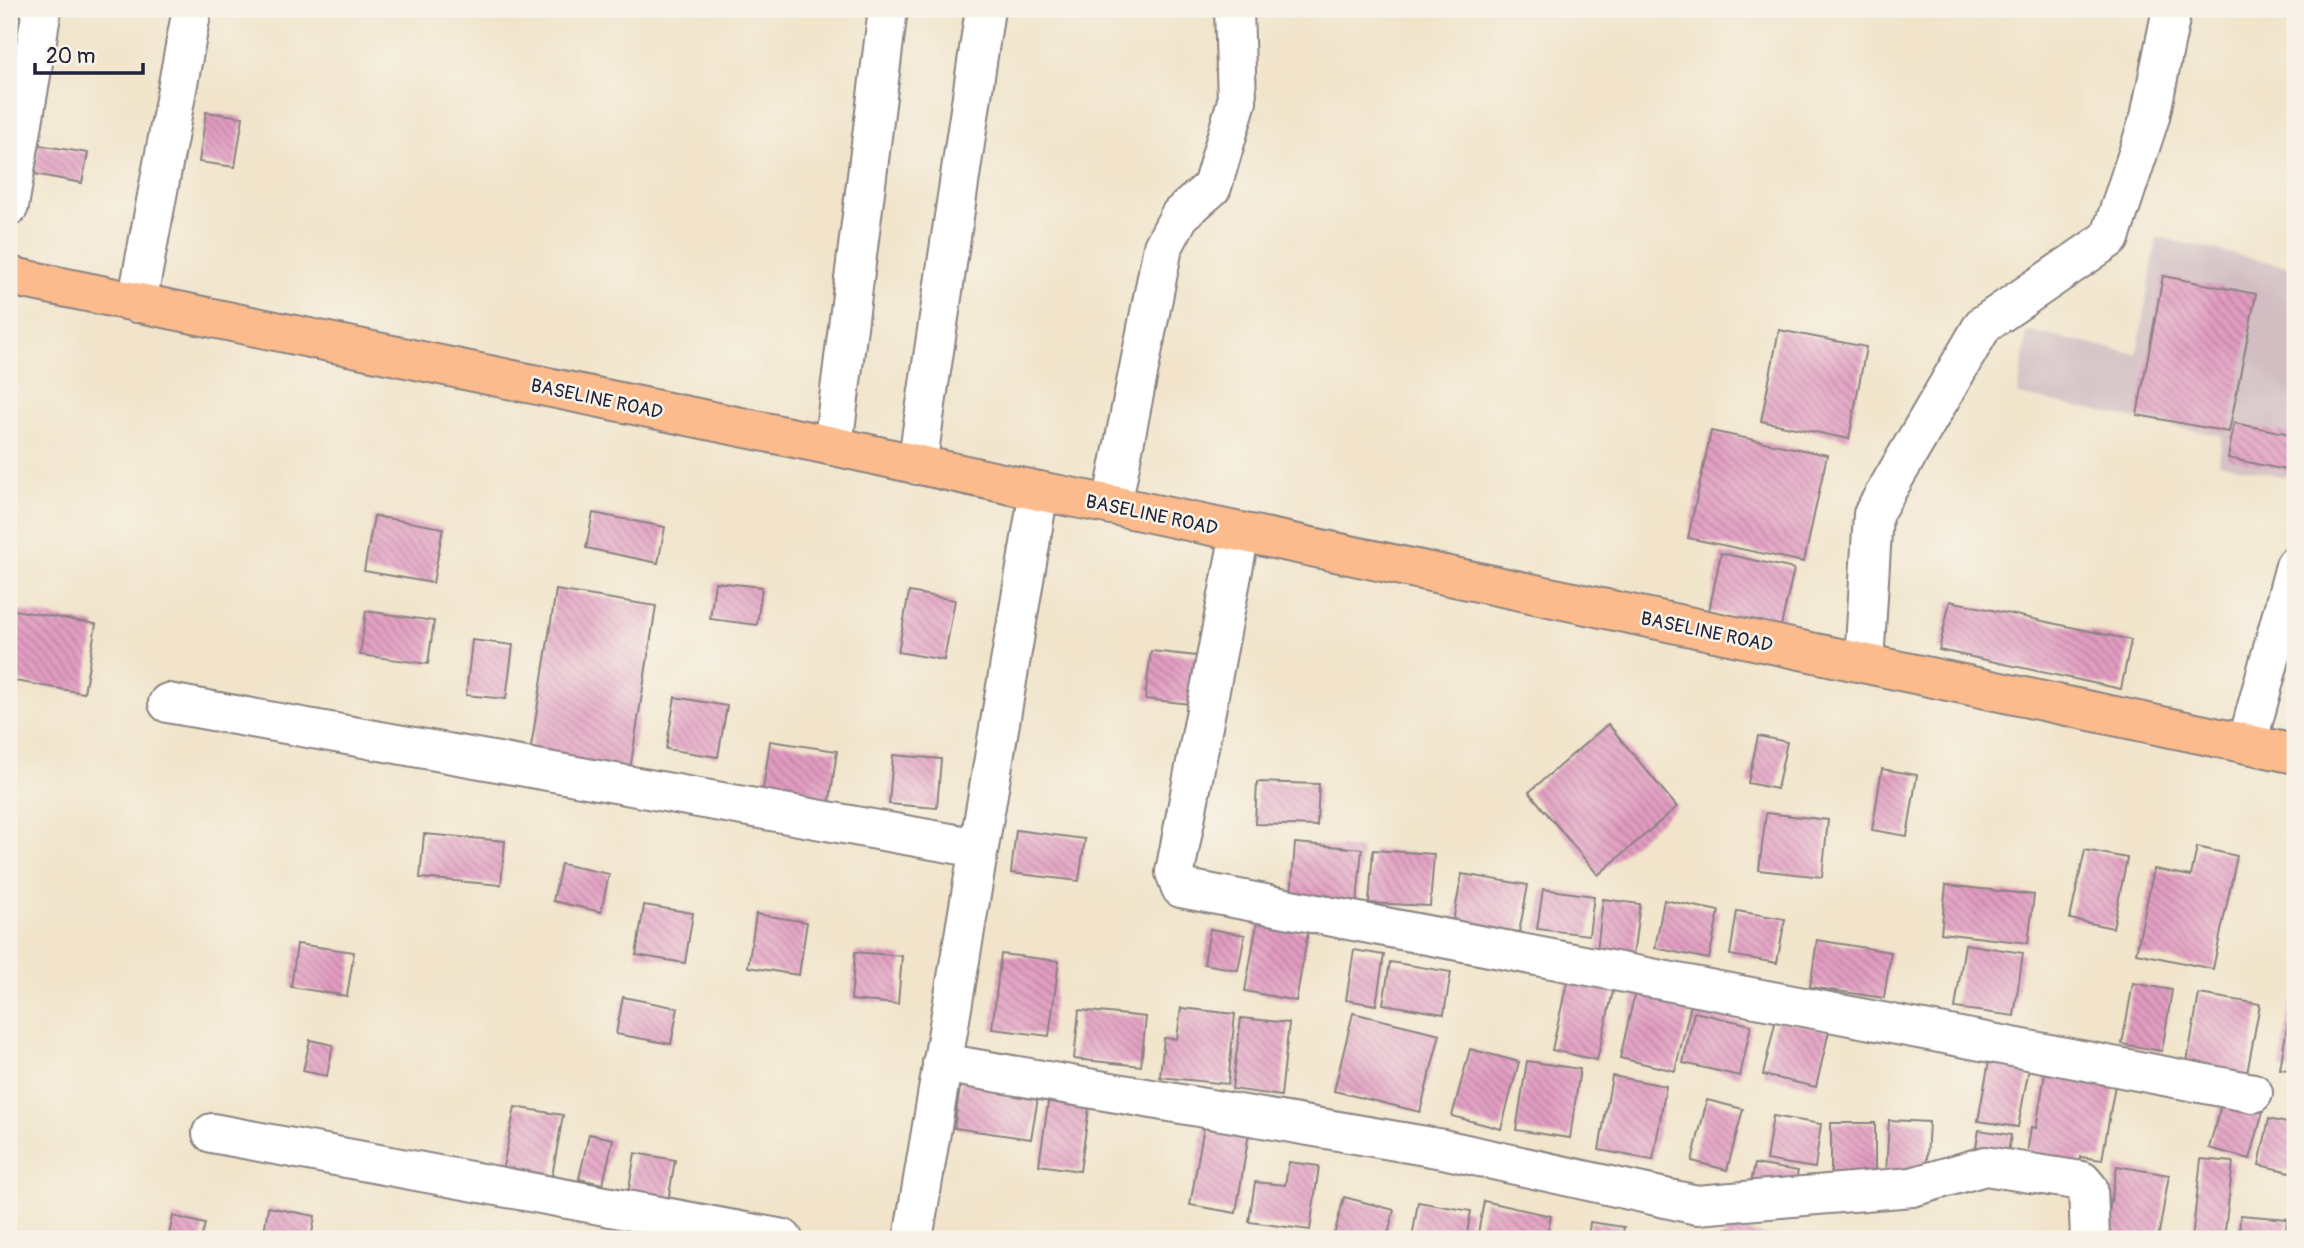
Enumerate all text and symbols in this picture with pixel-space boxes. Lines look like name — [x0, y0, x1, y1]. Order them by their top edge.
scale bar — [35, 32, 144, 76]
text: 20 m — [46, 43, 95, 70]
street label: BASELINE ROAD — [529, 373, 665, 425]
street label: BASELINE ROAD — [1084, 489, 1220, 541]
street label: BASELINE ROAD — [1639, 606, 1775, 658]

